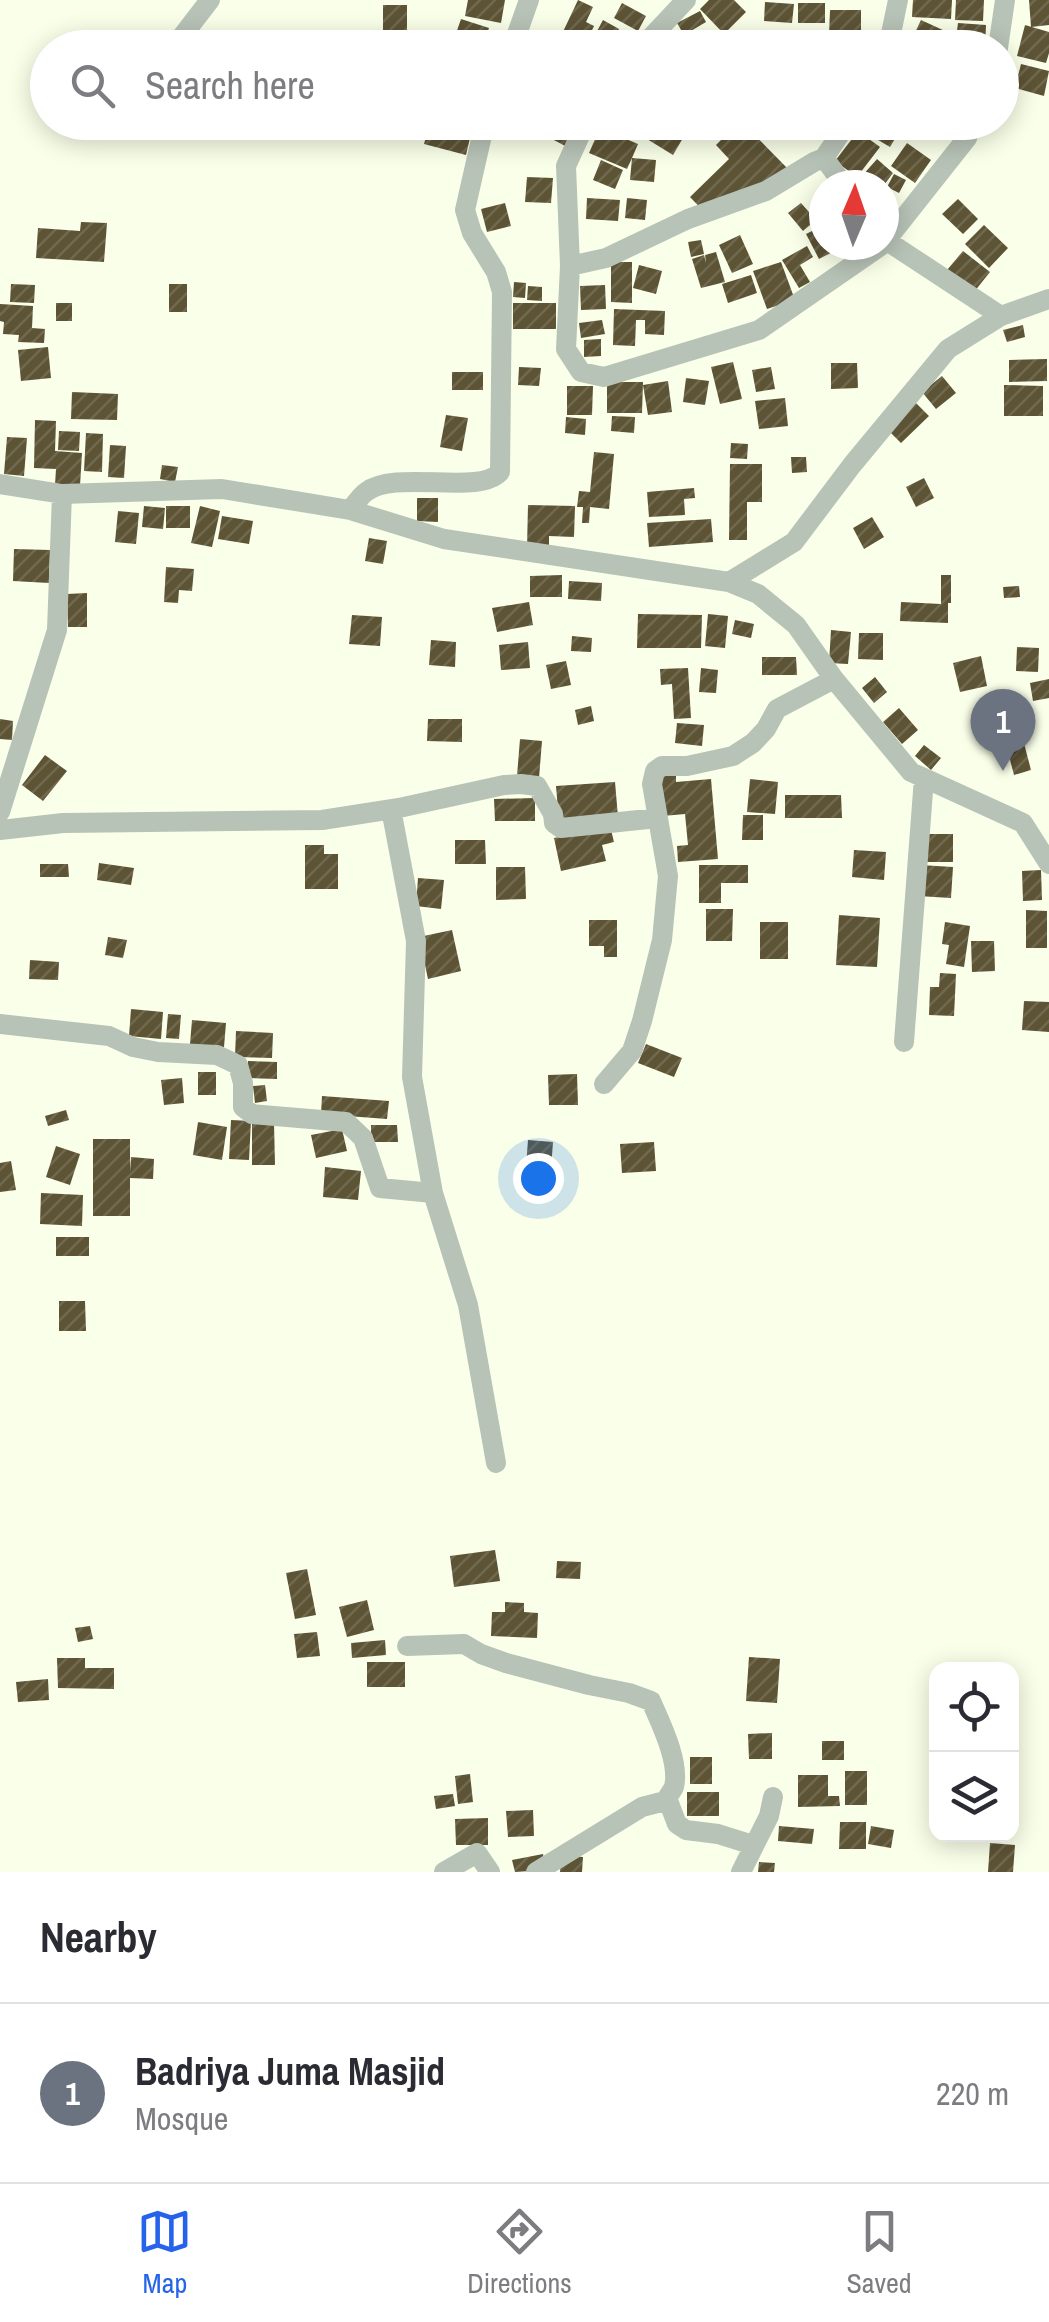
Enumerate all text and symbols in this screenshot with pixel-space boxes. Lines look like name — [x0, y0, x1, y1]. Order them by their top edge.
search box — [30, 30, 1019, 140]
icon: search — [65, 58, 120, 113]
text: Search here — [145, 60, 315, 111]
north arrow — [809, 170, 899, 260]
pin: 1 — [970, 688, 1036, 771]
your location — [513, 1153, 564, 1204]
map controls — [929, 1662, 1019, 1842]
button: locate — [929, 1662, 1019, 1752]
button: layers — [929, 1752, 1019, 1842]
text: Nearby — [40, 1909, 157, 1965]
text: Badriya Juma Masjid — [135, 2046, 445, 2097]
text: 1 — [65, 2072, 80, 2115]
text: 220 m — [936, 2072, 1009, 2115]
text: Mosque — [135, 2097, 228, 2140]
tab: Map — [137, 2204, 192, 2302]
tab: Directions — [467, 2204, 572, 2302]
tab: Saved — [847, 2204, 912, 2302]

